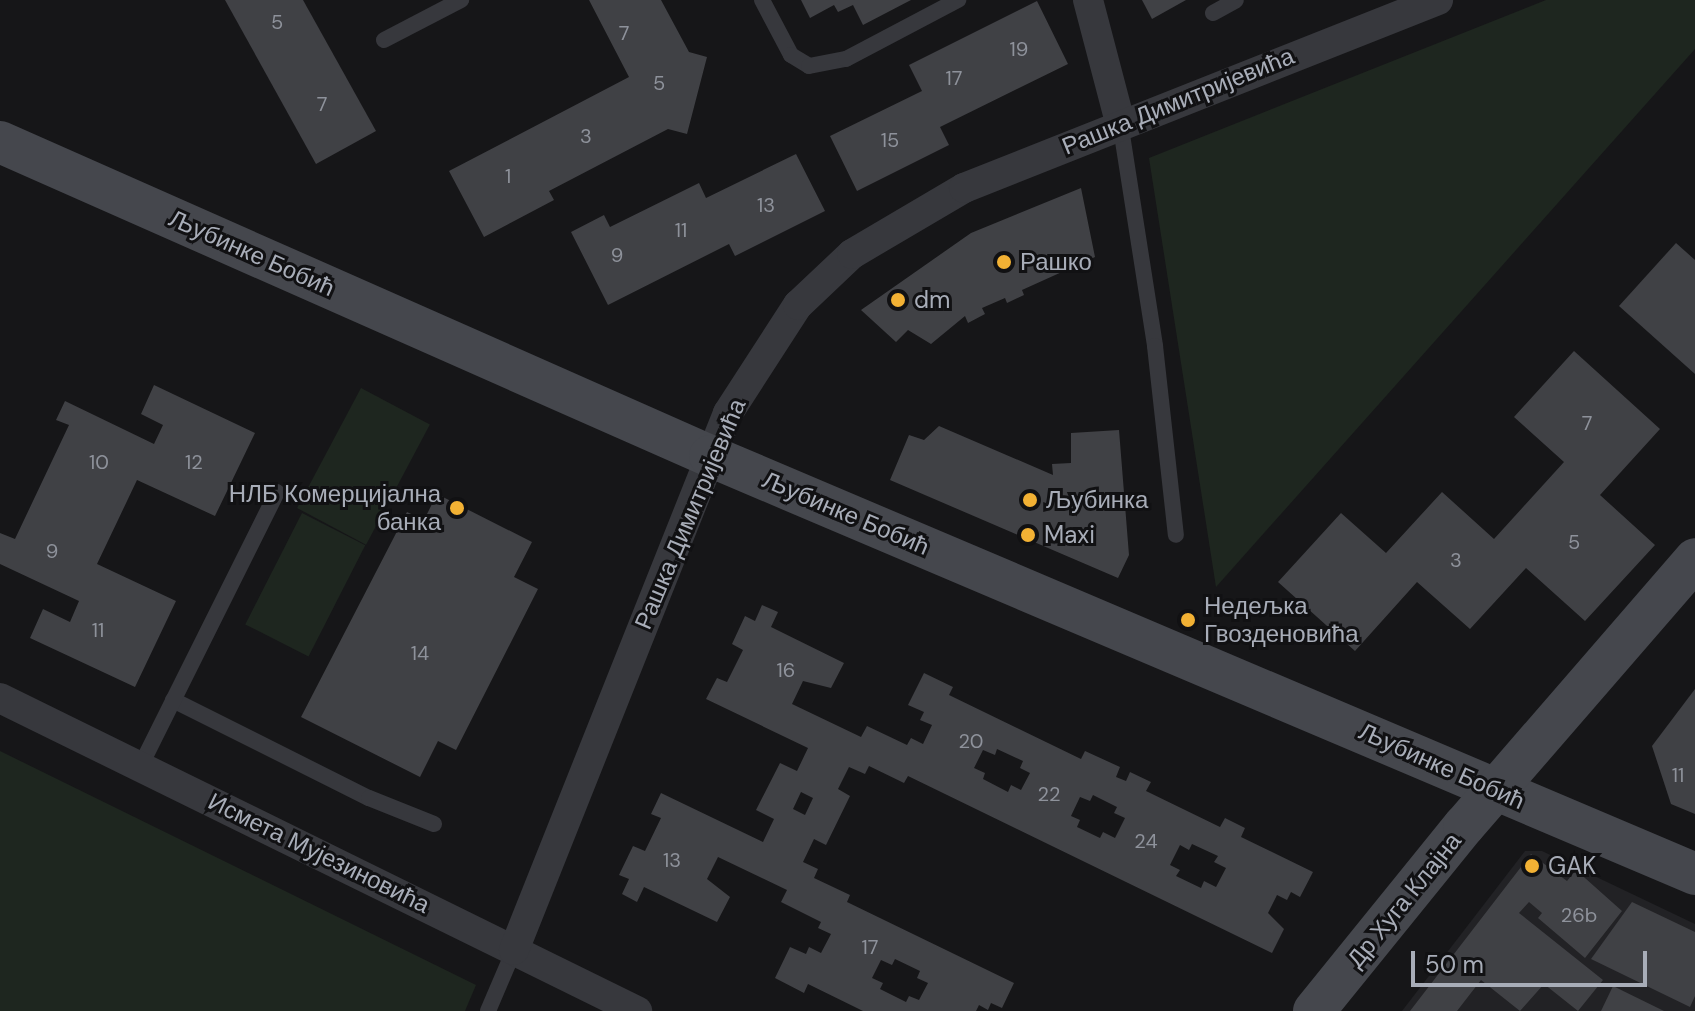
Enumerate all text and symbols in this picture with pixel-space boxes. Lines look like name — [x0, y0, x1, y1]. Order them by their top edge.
house number: 5 — [271, 10, 283, 34]
house number: 7 — [619, 21, 629, 45]
house number: 19 — [1010, 37, 1028, 61]
street label: Рашка Димитријевића — [1058, 41, 1298, 161]
house number: 17 — [946, 66, 962, 90]
house number: 5 — [653, 71, 665, 95]
house number: 7 — [317, 92, 327, 116]
house number: 3 — [580, 124, 592, 148]
house number: 15 — [881, 128, 899, 152]
house number: 1 — [505, 164, 511, 188]
house number: 13 — [757, 193, 775, 217]
street label: Љубинке Бобић — [165, 204, 339, 302]
house number: 11 — [675, 218, 687, 242]
house number: 9 — [611, 243, 623, 267]
place label: Рашко — [1020, 248, 1092, 276]
marker: Рашко — [995, 253, 1013, 271]
place label: dm — [914, 286, 950, 314]
marker: dm — [889, 291, 907, 309]
street label: Рашка Димитријевића — [628, 395, 752, 633]
house number: 7 — [1582, 411, 1592, 435]
house number: 10 — [89, 450, 109, 474]
house number: 12 — [185, 450, 203, 474]
street label: Љубинке Бобић — [758, 465, 934, 561]
place label: НЛБ Комерцијална банка — [229, 480, 441, 536]
place label: Љубинка — [1046, 486, 1148, 514]
marker: Љубинка — [1021, 491, 1039, 509]
marker: НЛБ Комерцијална банка — [448, 499, 466, 517]
place label: Maxi — [1044, 521, 1095, 549]
marker: Maxi — [1019, 526, 1037, 544]
house number: 5 — [1568, 530, 1580, 554]
house number: 9 — [46, 539, 58, 563]
house number: 3 — [1450, 548, 1462, 572]
place label: Недељка Гвозденовића — [1204, 592, 1358, 648]
marker: Недељка Гвозденовића — [1179, 611, 1197, 629]
house number: 11 — [92, 618, 104, 642]
house number: 14 — [411, 641, 429, 665]
house number: 16 — [777, 658, 795, 682]
street label: Љубинке Бобић — [1355, 717, 1529, 815]
house number: 20 — [959, 729, 983, 753]
house number: 11 — [1672, 763, 1684, 787]
house number: 22 — [1037, 782, 1061, 806]
street label: Исмета Мујезиновића — [203, 787, 435, 919]
street label: Др Хуга Клајна — [1341, 827, 1467, 973]
house number: 24 — [1134, 829, 1158, 853]
house number: 13 — [663, 848, 681, 872]
place label: GAK — [1548, 852, 1596, 880]
marker: GAK — [1523, 857, 1541, 875]
house number: 26b — [1561, 903, 1597, 927]
house number: 17 — [862, 935, 878, 959]
scale bar — [1415, 935, 1651, 985]
text: 50 m — [1425, 949, 1484, 980]

